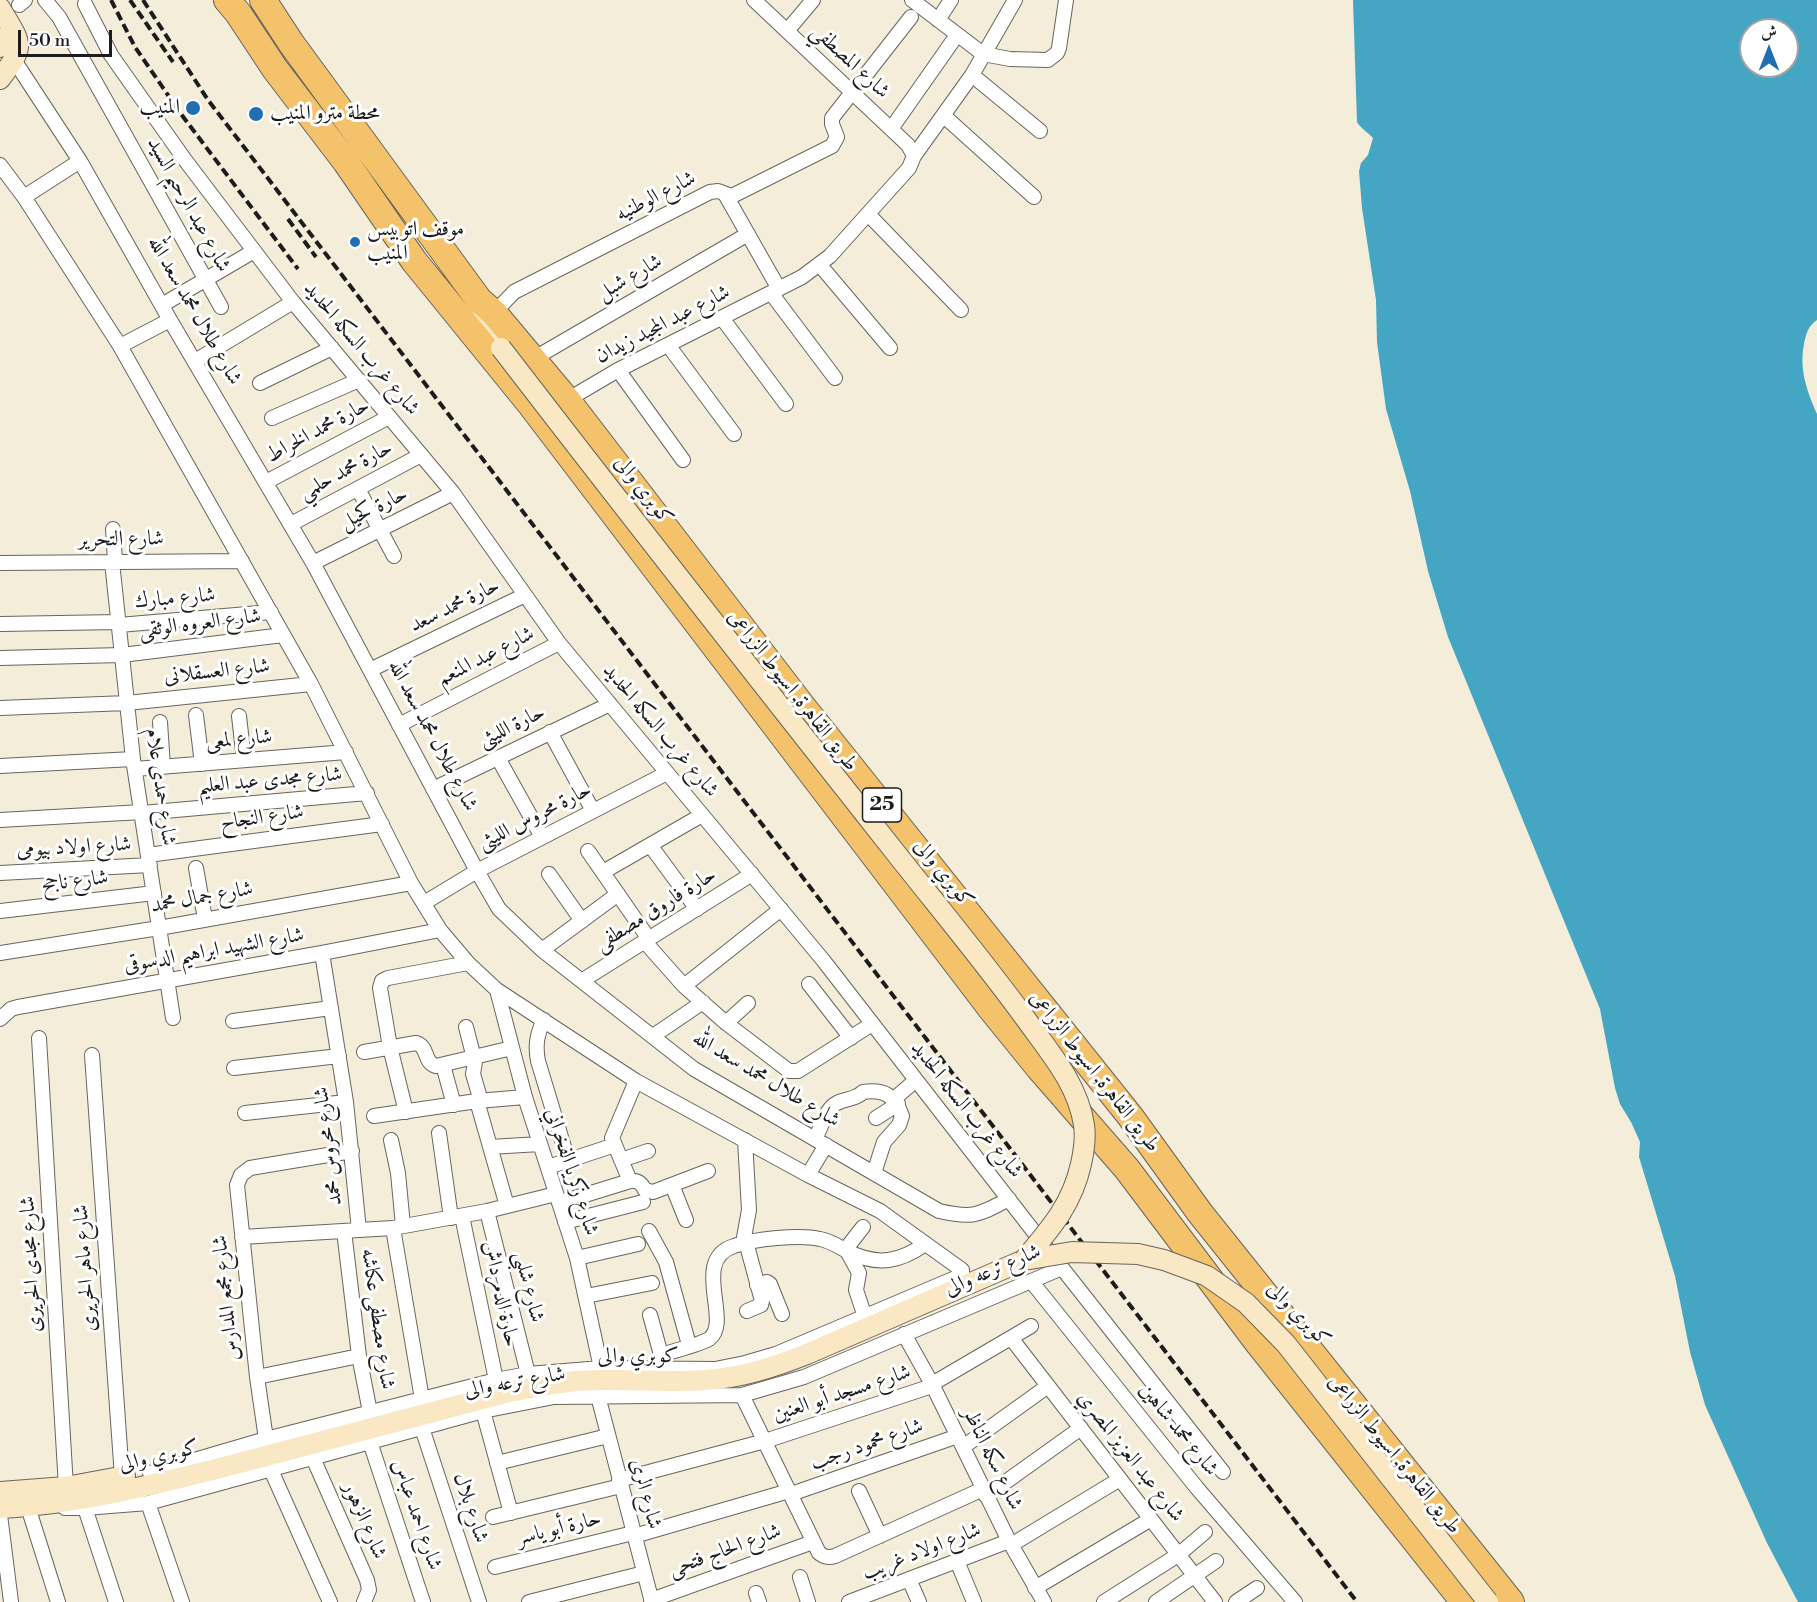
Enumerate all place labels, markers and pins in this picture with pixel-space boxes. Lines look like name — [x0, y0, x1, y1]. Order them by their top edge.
place label: المنيب — [139, 95, 180, 121]
marker: المنيب — [184, 99, 202, 117]
place label: محطة مترو المنيب — [270, 101, 380, 127]
marker: محطة مترو المنيب — [247, 105, 265, 123]
place label: موقف اتوبيس المنيب — [367, 217, 464, 267]
marker: موقف اتوبيس المنيب — [348, 235, 362, 249]

